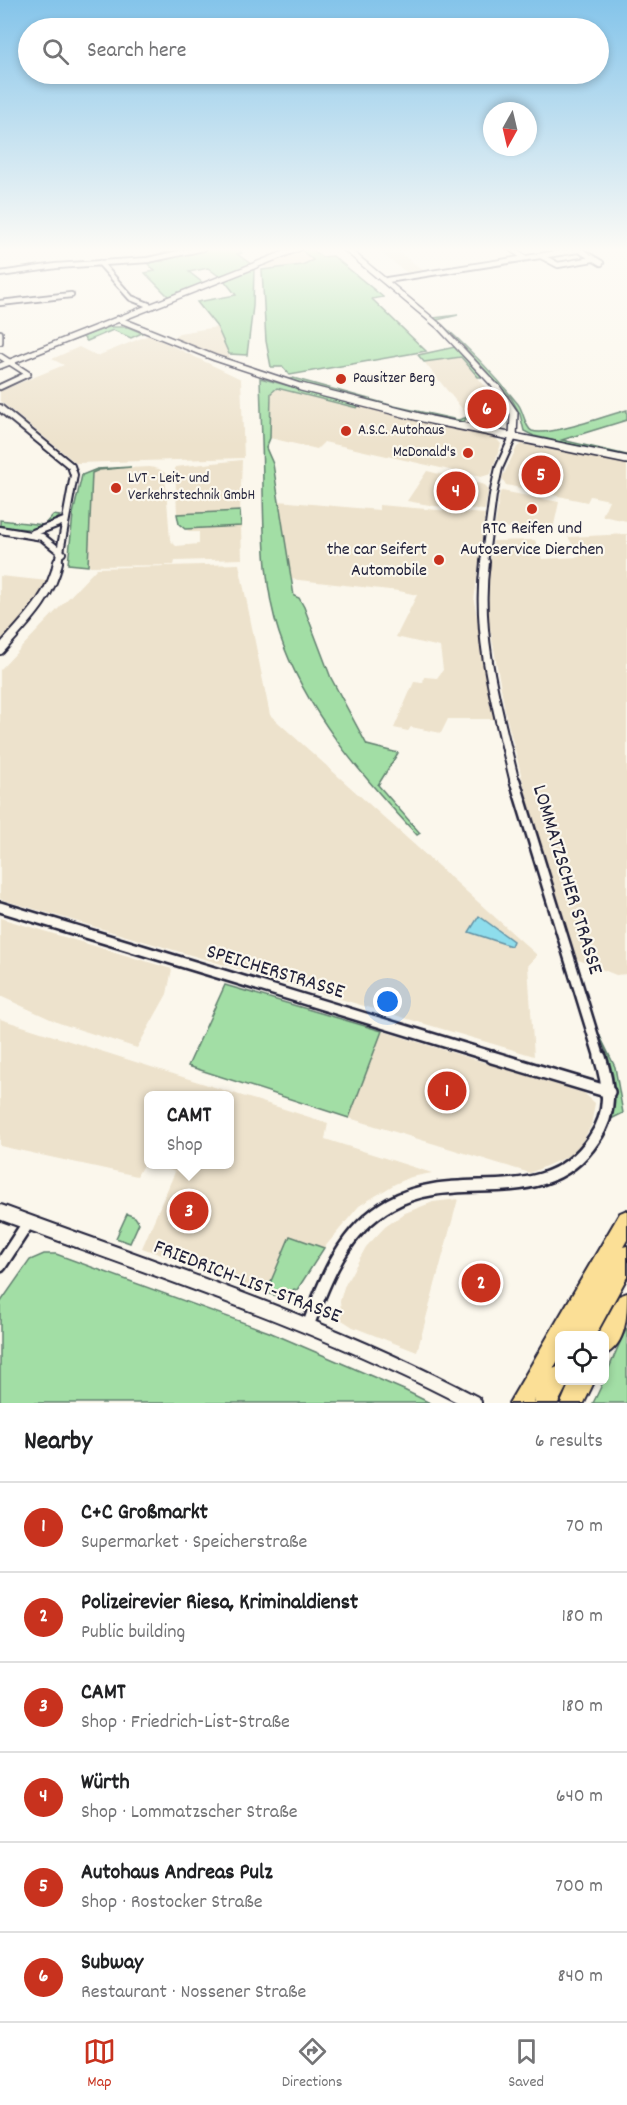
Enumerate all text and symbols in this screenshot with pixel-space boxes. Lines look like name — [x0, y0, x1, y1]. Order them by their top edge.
search box — [18, 18, 609, 84]
icon: search — [39, 35, 72, 68]
text: Search here — [87, 36, 186, 67]
north arrow — [483, 102, 537, 156]
place label: Pausitzer Berg — [353, 368, 435, 390]
marker: Pausitzer Berg — [334, 372, 348, 386]
pin: 6 — [468, 386, 506, 432]
place label: A.S.C. Autohaus — [358, 420, 445, 442]
marker: A.S.C. Autohaus — [339, 424, 353, 438]
place label: McDonald's — [393, 442, 456, 464]
marker: McDonald's — [461, 446, 475, 460]
pin: 5 — [522, 452, 560, 498]
place label: LVT - Leit- und Verkehrstechnik GmbH — [128, 468, 255, 507]
pin: 4 — [436, 468, 476, 514]
marker: LVT - Leit- und Verkehrstechnik GmbH — [109, 481, 123, 495]
marker: RTC Reifen und Autoservice Dierchen — [525, 502, 539, 516]
place label: RTC Reifen und Autoservice Dierchen — [460, 517, 604, 563]
place label: the car Seifert Automobile — [327, 538, 427, 584]
marker: the car Seifert Automobile — [432, 553, 446, 567]
street label: LOMMATZSCHER STRASSE — [523, 782, 609, 979]
street label: SPEICHERSTRASSE — [202, 938, 348, 1008]
your location — [373, 987, 402, 1016]
pin: 1 — [428, 1068, 466, 1114]
popup — [144, 1091, 234, 1169]
text: CAMT — [167, 1101, 211, 1132]
text: Shop — [167, 1132, 203, 1160]
pin: 3 — [170, 1188, 208, 1234]
street label: FRIEDRICH-LIST-STRASSE — [149, 1233, 346, 1333]
pin: 2 — [462, 1260, 500, 1306]
map controls — [555, 1331, 609, 1385]
button: locate — [555, 1331, 609, 1385]
text: Nearby — [24, 1424, 92, 1461]
text: 6 results — [535, 1428, 603, 1456]
text: C+C Großmarkt — [81, 1498, 208, 1529]
text: 1 — [41, 1513, 46, 1541]
text: 70 m — [566, 1513, 603, 1541]
text: Supermarket · Speicherstraße — [81, 1529, 307, 1557]
text: Polizeirevier Riesa, Kriminaldienst — [81, 1588, 358, 1619]
text: 2 — [39, 1603, 48, 1631]
text: 180 m — [561, 1603, 603, 1631]
text: Public building — [81, 1619, 185, 1647]
text: CAMT — [81, 1678, 126, 1709]
text: 3 — [39, 1693, 48, 1721]
text: 180 m — [561, 1693, 603, 1721]
text: Shop · Friedrich-List-Straße — [81, 1709, 290, 1737]
text: Würth — [81, 1768, 129, 1799]
text: 4 — [39, 1783, 48, 1811]
text: 640 m — [556, 1783, 603, 1811]
text: Shop · Lommatzscher Straße — [81, 1799, 297, 1827]
text: Autohaus Andreas Pulz — [81, 1858, 273, 1889]
text: 5 — [39, 1873, 48, 1901]
text: 700 m — [555, 1873, 603, 1901]
text: Shop · Rostocker Straße — [81, 1889, 263, 1917]
text: Subway — [81, 1948, 143, 1979]
text: 6 — [39, 1963, 48, 1991]
text: 840 m — [557, 1963, 603, 1991]
text: Restaurant · Nossener Straße — [81, 1979, 306, 2007]
tab: Map — [83, 2035, 116, 2094]
tab: Directions — [282, 2035, 342, 2094]
tab: Saved — [508, 2035, 544, 2094]

